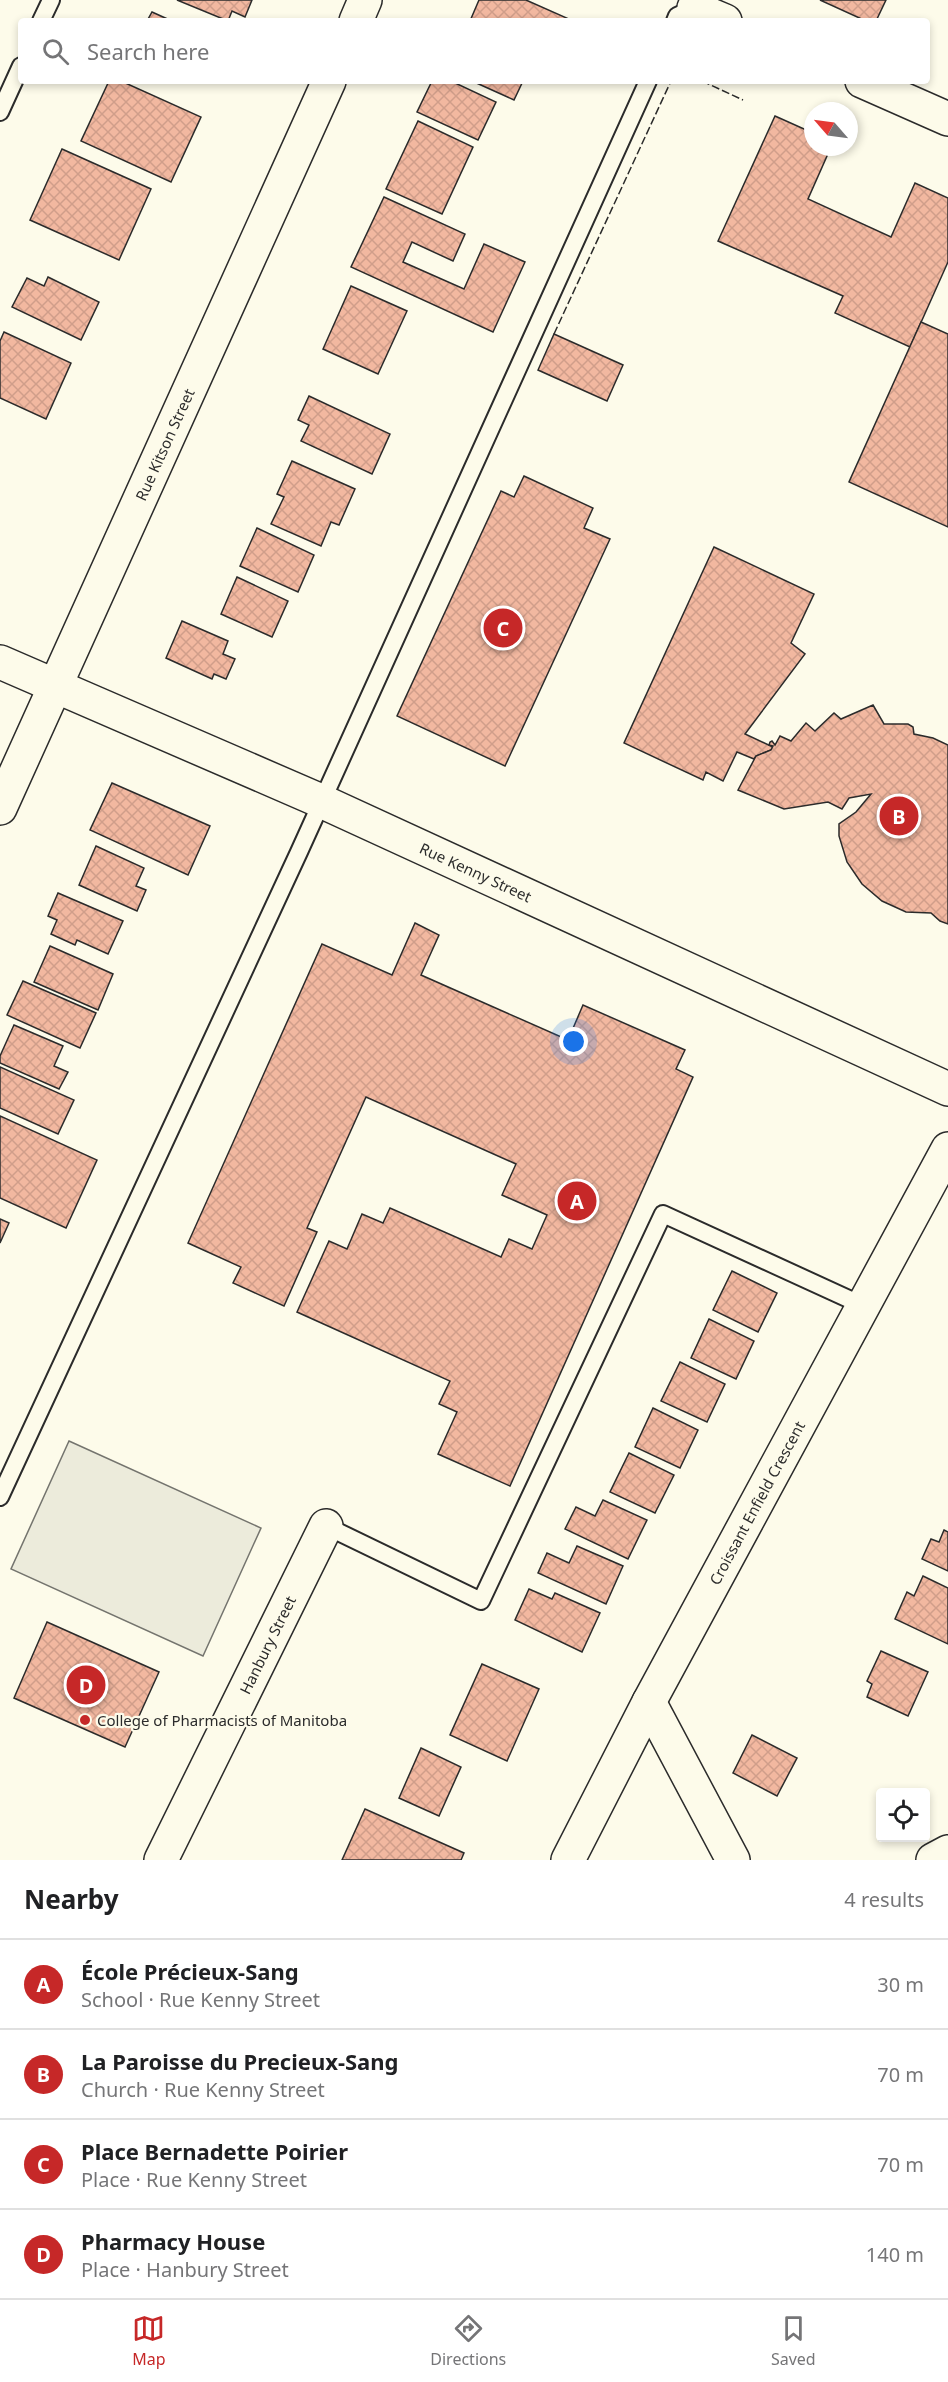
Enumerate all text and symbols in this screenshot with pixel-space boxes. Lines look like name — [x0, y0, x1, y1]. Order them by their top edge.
search box — [18, 18, 930, 84]
icon: search — [39, 35, 72, 68]
text: Search here — [87, 36, 209, 66]
north arrow — [804, 102, 858, 156]
street label: Rue Kitson Street — [130, 385, 199, 504]
pin: C — [484, 606, 522, 650]
pin: B — [880, 794, 918, 838]
street label: Rue Kenny Street — [417, 838, 535, 907]
your location — [559, 1027, 588, 1056]
pin: A — [558, 1178, 596, 1224]
street label: Croissant Enfield Crescent — [704, 1417, 809, 1588]
street label: Hanbury Street — [235, 1592, 300, 1697]
pin: D — [66, 1662, 106, 1708]
place label: College of Pharmacists of Manitoba — [97, 1710, 347, 1730]
marker: College of Pharmacists of Manitoba — [78, 1713, 92, 1727]
map controls — [876, 1788, 930, 1842]
button: locate — [876, 1788, 930, 1842]
text: Nearby — [24, 1881, 119, 1917]
text: 4 results — [844, 1886, 924, 1913]
text: École Précieux-Sang — [81, 1956, 299, 1986]
text: A — [37, 1971, 50, 1998]
text: 30 m — [877, 1971, 924, 1998]
text: School · Rue Kenny Street — [81, 1986, 320, 2013]
text: La Paroisse du Precieux-Sang — [81, 2046, 398, 2076]
text: B — [37, 2061, 50, 2088]
text: 70 m — [877, 2061, 924, 2088]
text: Church · Rue Kenny Street — [81, 2076, 325, 2103]
text: Place Bernadette Poirier — [81, 2136, 348, 2166]
text: C — [37, 2151, 50, 2178]
text: 70 m — [877, 2151, 924, 2178]
text: Place · Rue Kenny Street — [81, 2166, 307, 2193]
text: Pharmacy House — [81, 2226, 265, 2256]
text: D — [36, 2241, 51, 2268]
text: 140 m — [866, 2241, 924, 2268]
text: Place · Hanbury Street — [81, 2256, 289, 2283]
tab: Map — [132, 2312, 166, 2370]
tab: Directions — [430, 2312, 506, 2370]
tab: Saved — [771, 2312, 816, 2370]

